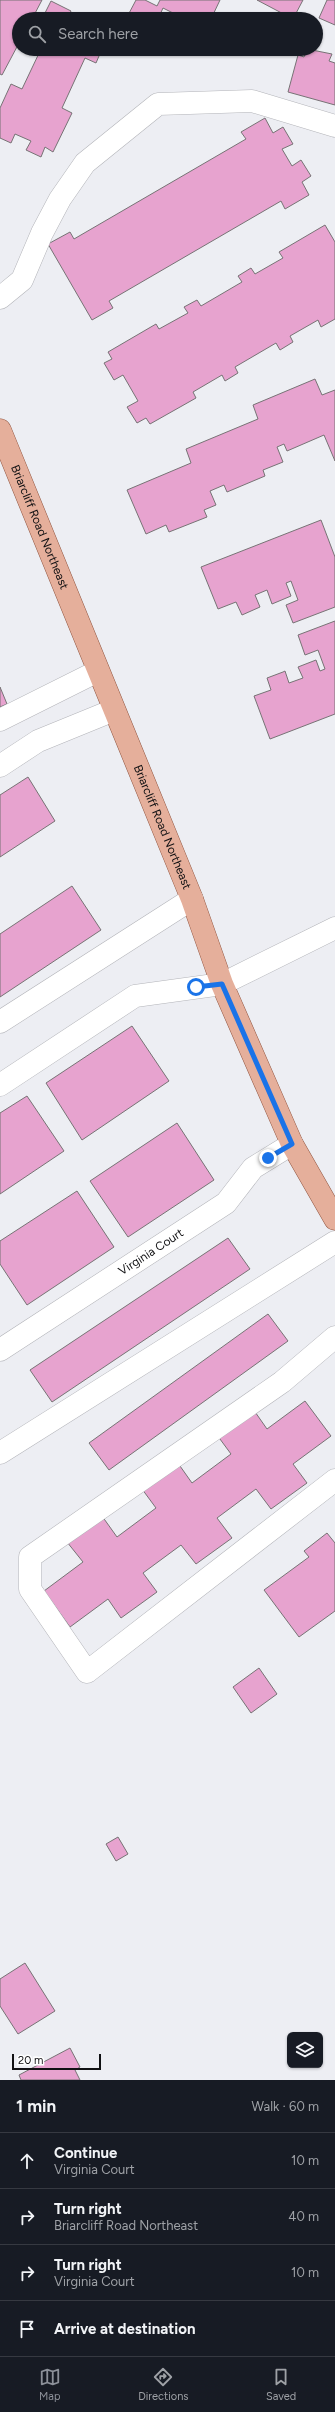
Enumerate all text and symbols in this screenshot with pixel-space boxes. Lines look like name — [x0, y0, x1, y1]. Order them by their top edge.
search box — [12, 12, 323, 56]
icon: search — [26, 23, 48, 45]
text: Search here — [58, 25, 138, 43]
street label: Briarcliff Road Northeast — [8, 463, 72, 592]
street label: Briarcliff Road Northeast — [131, 763, 194, 892]
route start — [187, 978, 205, 996]
route end — [259, 1149, 277, 1167]
street label: Virginia Court — [116, 1225, 186, 1278]
map controls — [287, 2032, 323, 2068]
button: layers — [287, 2032, 323, 2068]
scale bar — [12, 2052, 101, 2071]
text: 20 m — [18, 2054, 43, 2067]
text: 1 min — [16, 2096, 56, 2116]
text: Walk · 60 m — [252, 2099, 319, 2114]
text: Continue — [54, 2144, 117, 2162]
icon: ahead — [16, 2150, 38, 2172]
text: 10 m — [291, 2153, 319, 2168]
text: Virginia Court — [54, 2162, 135, 2177]
text: Turn right — [54, 2200, 122, 2218]
icon: right — [16, 2206, 38, 2228]
text: 40 m — [288, 2209, 319, 2224]
text: Briarcliff Road Northeast — [54, 2218, 198, 2233]
text: Turn right — [54, 2256, 122, 2274]
icon: right — [16, 2262, 38, 2284]
text: 10 m — [291, 2265, 319, 2280]
text: Virginia Court — [54, 2274, 135, 2289]
icon: arrive — [16, 2318, 38, 2340]
text: Arrive at destination — [54, 2320, 195, 2338]
tab: Map — [39, 2366, 61, 2403]
tab: Directions — [138, 2366, 188, 2403]
tab: Saved — [266, 2366, 296, 2403]

